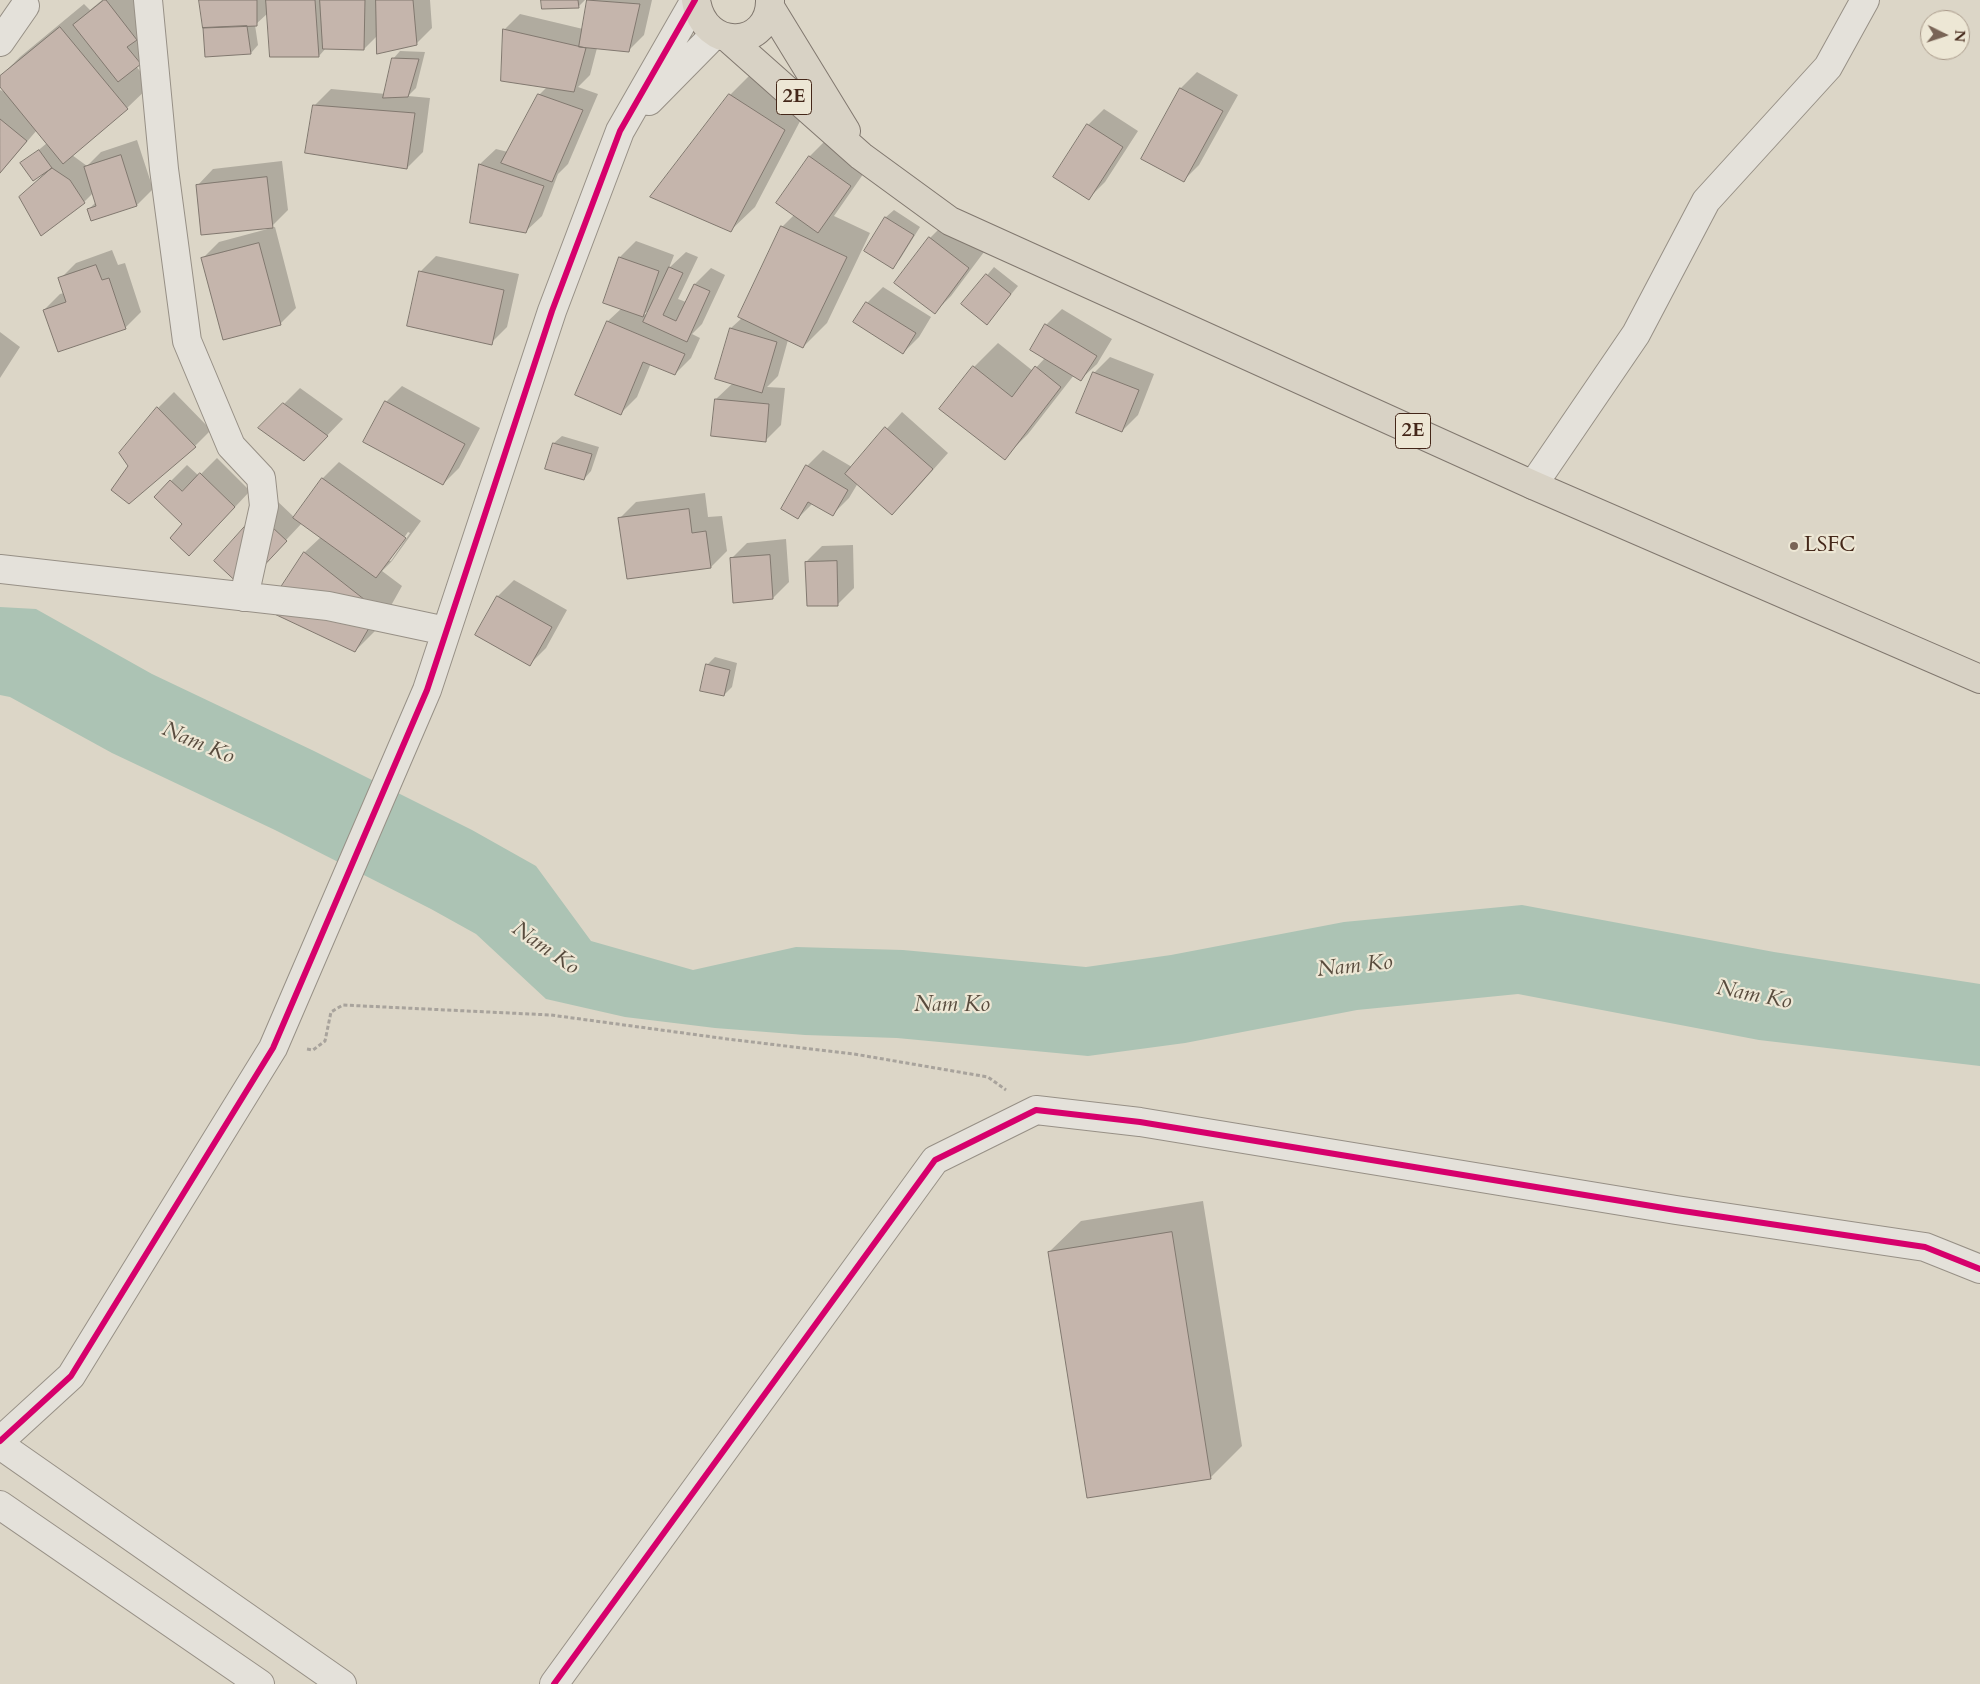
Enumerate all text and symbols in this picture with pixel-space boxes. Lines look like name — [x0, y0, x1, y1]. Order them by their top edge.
north arrow — [1920, 10, 1970, 60]
text: N — [1950, 29, 1969, 43]
road number: 2E — [776, 80, 812, 114]
road number: 2E — [1396, 414, 1430, 448]
place label: LSFC — [1804, 533, 1855, 559]
marker: LSFC — [1788, 540, 1800, 552]
water label: Nam Ko — [158, 717, 238, 771]
water label: Nam Ko — [506, 916, 584, 982]
water label: Nam Ko — [1316, 950, 1394, 984]
water label: Nam Ko — [1714, 976, 1794, 1016]
water label: Nam Ko — [914, 993, 990, 1019]

